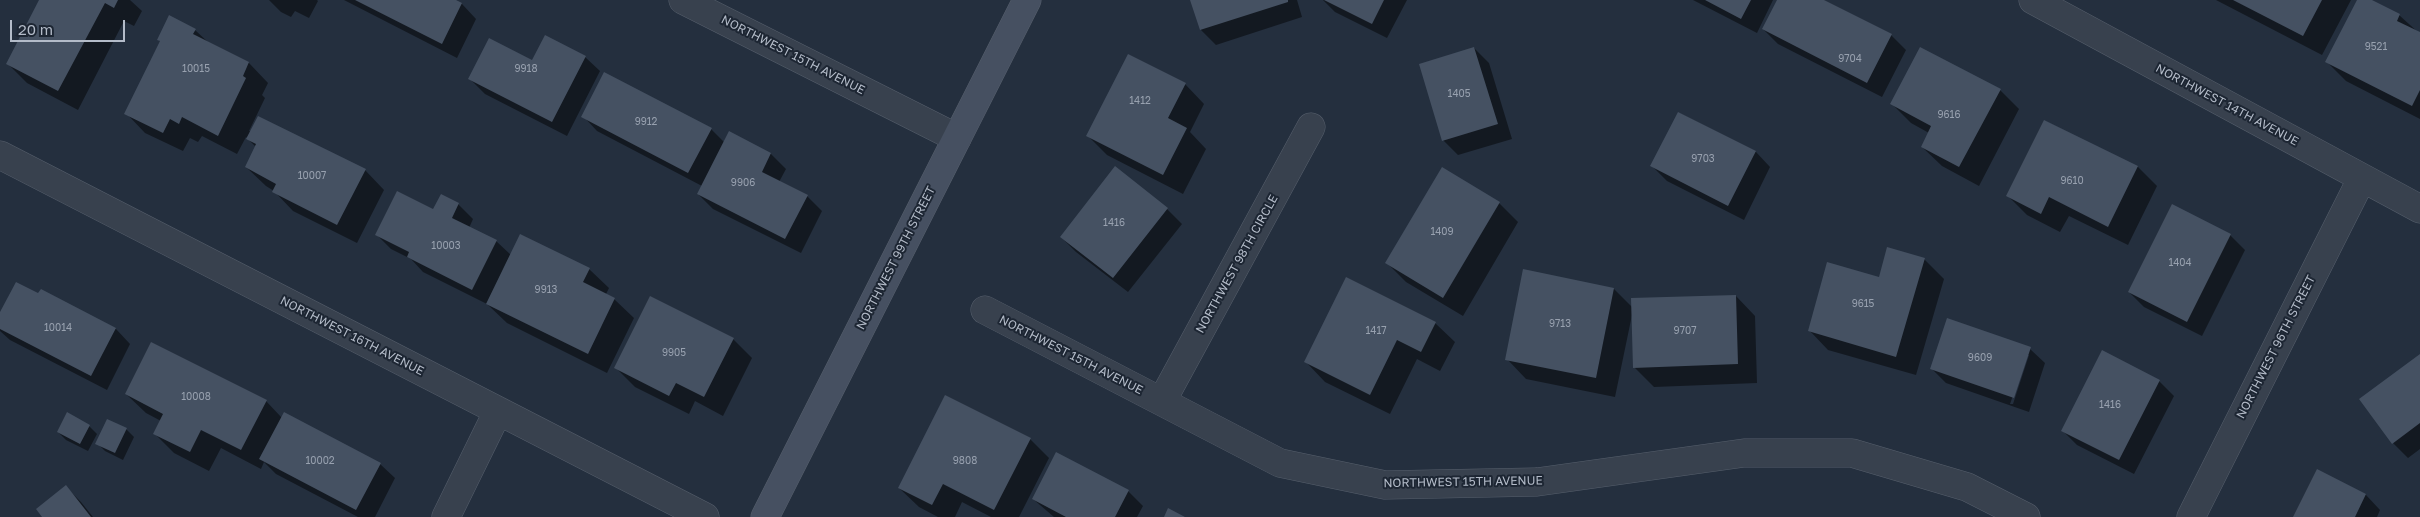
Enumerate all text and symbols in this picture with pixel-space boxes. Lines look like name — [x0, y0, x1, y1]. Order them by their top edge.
scale bar — [12, 10, 128, 42]
street label: NORTHWEST 15TH AVENUE — [719, 12, 867, 98]
text: 20 m — [18, 20, 53, 38]
house number: 9521 — [2365, 41, 2387, 53]
house number: 9704 — [1838, 53, 1862, 65]
street label: NORTHWEST 14TH AVENUE — [2153, 61, 2301, 149]
house number: 10015 — [182, 63, 210, 75]
house number: 9918 — [514, 63, 538, 75]
house number: 1405 — [1448, 88, 1470, 100]
house number: 1412 — [1129, 95, 1151, 107]
house number: 9616 — [1938, 109, 1960, 121]
house number: 9912 — [635, 116, 657, 128]
house number: 9703 — [1691, 153, 1715, 165]
house number: 10007 — [298, 170, 326, 182]
house number: 9610 — [2060, 175, 2084, 187]
house number: 9906 — [731, 177, 755, 189]
street label: NORTHWEST 99TH STREET — [854, 184, 938, 332]
street label: NORTHWEST 98TH CIRCLE — [1193, 192, 1281, 336]
house number: 1416 — [1103, 217, 1125, 229]
house number: 1409 — [1430, 226, 1454, 238]
house number: 10003 — [431, 240, 461, 252]
house number: 1404 — [2168, 257, 2192, 269]
street label: NORTHWEST 96TH STREET — [2234, 273, 2318, 421]
house number: 9913 — [535, 284, 557, 296]
street label: NORTHWEST 16TH AVENUE — [278, 293, 426, 379]
house number: 9615 — [1852, 298, 1874, 310]
street label: NORTHWEST 15TH AVENUE — [997, 312, 1145, 398]
house number: 9713 — [1549, 318, 1571, 330]
house number: 10014 — [44, 322, 72, 334]
house number: 1417 — [1365, 325, 1387, 337]
house number: 9707 — [1674, 325, 1696, 337]
house number: 9905 — [662, 347, 686, 359]
house number: 9609 — [1968, 352, 1992, 364]
house number: 10008 — [181, 391, 211, 403]
house number: 1416 — [2099, 399, 2121, 411]
house number: 10002 — [305, 455, 335, 467]
house number: 9808 — [953, 455, 977, 467]
street label: NORTHWEST 15TH AVENUE — [1383, 473, 1543, 491]

